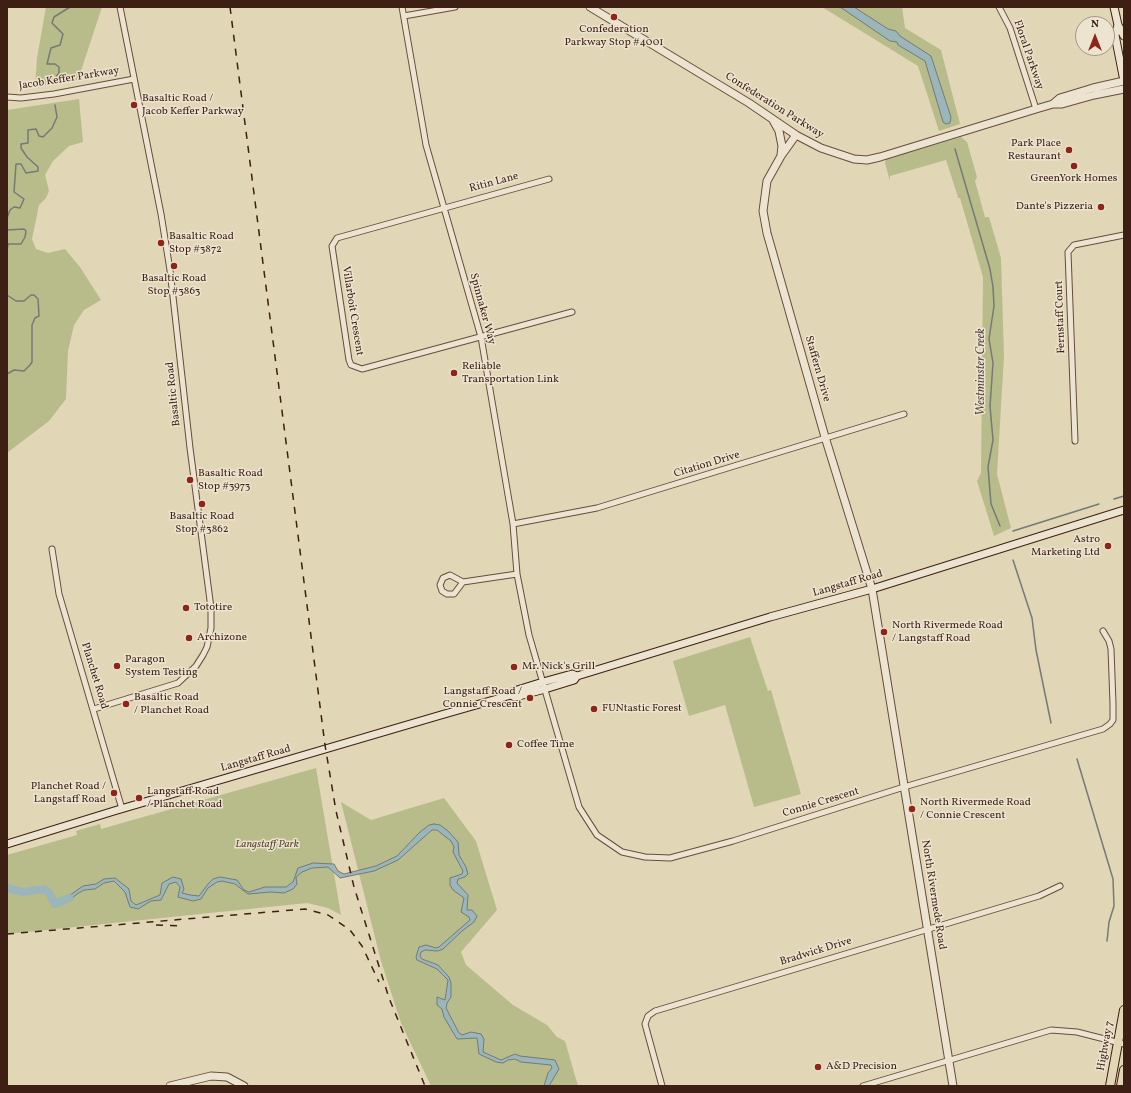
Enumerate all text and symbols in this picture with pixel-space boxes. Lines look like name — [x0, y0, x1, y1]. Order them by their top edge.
marker: Confederation Parkway Stop #4001 — [609, 12, 619, 22]
north arrow — [1075, 16, 1115, 56]
text: N — [1091, 17, 1099, 32]
street label: Floral Parkway — [1010, 18, 1046, 92]
place label: Confederation Parkway Stop #4001 — [564, 23, 664, 49]
street label: Jacob Keffer Parkway — [18, 65, 120, 93]
street label: Confederation Parkway — [722, 70, 826, 142]
place label: Basaltic Road / Jacob Keffer Parkway — [142, 92, 244, 118]
marker: Basaltic Road / Jacob Keffer Parkway — [129, 100, 139, 110]
place label: Park Place Restaurant — [1008, 137, 1061, 163]
marker: Park Place Restaurant — [1064, 145, 1074, 155]
marker: GreenYork Homes — [1069, 161, 1079, 171]
street label: Ritin Lane — [468, 170, 520, 196]
place label: GreenYork Homes — [1030, 172, 1118, 186]
place label: Dante's Pizzeria — [1016, 200, 1093, 214]
marker: Dante's Pizzeria — [1096, 202, 1106, 212]
place label: Basaltic Road Stop #3872 — [169, 230, 234, 256]
marker: Basaltic Road Stop #3872 — [156, 238, 166, 248]
marker: Basaltic Road Stop #3863 — [169, 261, 179, 271]
street label: Villarboit Crescent — [338, 265, 366, 357]
place label: Basaltic Road Stop #3863 — [142, 272, 206, 298]
street label: Spinnaker Way — [466, 272, 498, 346]
street label: Fernstaff Court — [1053, 280, 1069, 354]
water label: Westminster Creek — [975, 328, 989, 416]
street label: Staffern Drive — [801, 334, 833, 404]
place label: Reliable Transportation Link — [462, 360, 559, 386]
street label: Basaltic Road — [164, 361, 184, 427]
marker: Reliable Transportation Link — [449, 368, 459, 378]
street label: Citation Drive — [672, 449, 742, 481]
place label: Basaltic Road Stop #3973 — [198, 467, 263, 493]
marker: Basaltic Road Stop #3973 — [185, 475, 195, 485]
marker: Basaltic Road Stop #3862 — [197, 499, 207, 509]
place label: Basaltic Road Stop #3862 — [170, 510, 234, 536]
place label: Astro Marketing Ltd — [1031, 533, 1100, 559]
marker: Astro Marketing Ltd — [1103, 541, 1113, 551]
street label: Langstaff Road — [811, 568, 885, 600]
place label: Tototire — [194, 601, 232, 615]
marker: Tototire — [181, 603, 191, 613]
place label: North Rivermede Road / Langstaff Road — [892, 619, 1003, 645]
marker: North Rivermede Road / Langstaff Road — [879, 627, 889, 637]
place label: Archizone — [197, 631, 247, 645]
marker: Archizone — [184, 633, 194, 643]
street label: Planchet Road — [78, 641, 110, 711]
place label: Paragon System Testing — [125, 653, 198, 679]
place label: Mr. Nick's Grill — [522, 660, 595, 674]
marker: Paragon System Testing — [112, 661, 122, 671]
marker: Mr. Nick's Grill — [509, 662, 519, 672]
place label: Langstaff Road / Connie Crescent — [443, 685, 522, 711]
place label: Basaltic Road / Planchet Road — [134, 691, 209, 717]
marker: Langstaff Road / Connie Crescent — [525, 693, 535, 703]
marker: Basaltic Road / Planchet Road — [121, 699, 131, 709]
place label: FUNtastic Forest — [602, 702, 682, 716]
marker: FUNtastic Forest — [589, 704, 599, 714]
place label: Coffee Time — [517, 738, 574, 752]
marker: Coffee Time — [504, 740, 514, 750]
street label: Langstaff Road — [219, 743, 293, 775]
place label: Planchet Road / Langstaff Road — [31, 780, 106, 806]
place label: Langstaff Road / Planchet Road — [147, 785, 222, 811]
street label: Connie Crescent — [781, 785, 861, 821]
marker: Planchet Road / Langstaff Road — [109, 788, 119, 798]
marker: Langstaff Road / Planchet Road — [134, 793, 144, 803]
place label: North Rivermede Road / Connie Crescent — [920, 796, 1031, 822]
marker: North Rivermede Road / Connie Crescent — [907, 804, 917, 814]
park label: Langstaff Park — [235, 838, 299, 852]
street label: North Rivermede Road — [918, 839, 948, 951]
street label: Bradwick Drive — [778, 935, 854, 969]
street label: Highway 7 — [1095, 1020, 1117, 1072]
place label: A&D Precision — [826, 1060, 897, 1074]
marker: A&D Precision — [813, 1062, 823, 1072]

